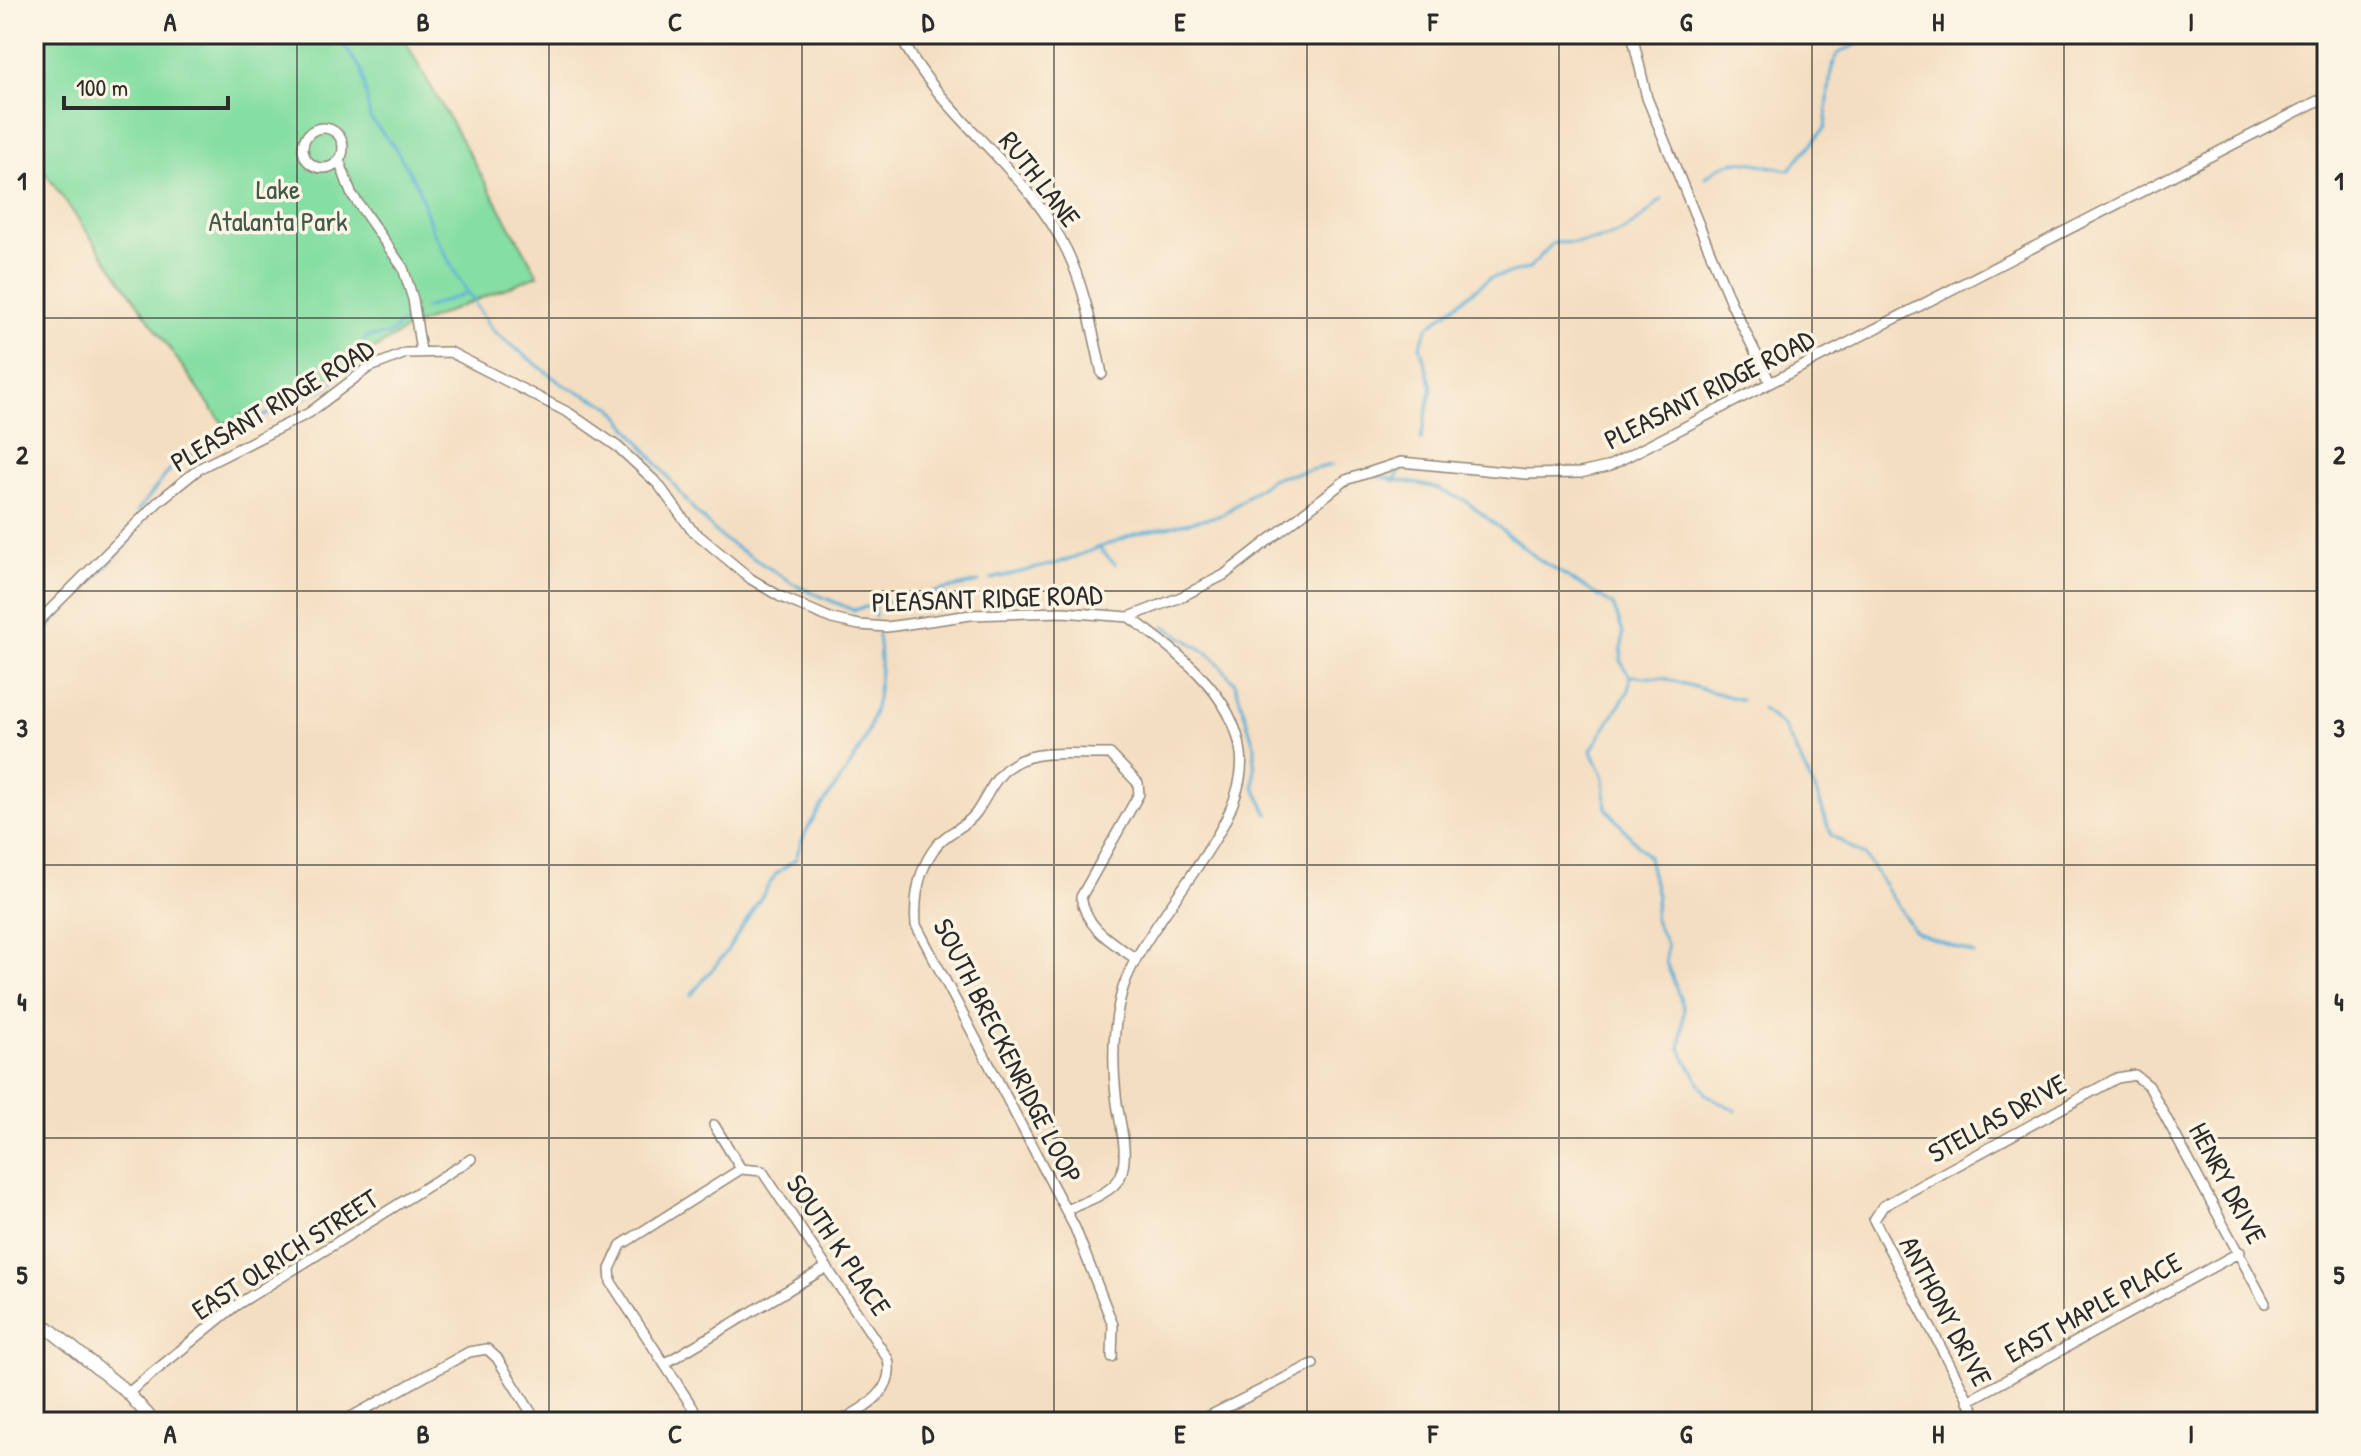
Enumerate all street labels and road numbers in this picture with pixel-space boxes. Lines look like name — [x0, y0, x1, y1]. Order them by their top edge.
street label: RUTH LANE — [991, 123, 1089, 235]
street label: PLEASANT RIDGE ROAD — [1597, 319, 1821, 458]
street label: PLEASANT RIDGE ROAD — [163, 329, 381, 481]
street label: PLEASANT RIDGE ROAD — [871, 575, 1104, 621]
street label: SOUTH BRECKENRIDGE LOOP — [925, 912, 1091, 1190]
street label: STELLAS DRIVE — [1921, 1064, 2073, 1172]
street label: HENRY DRIVE — [2180, 1116, 2276, 1250]
street label: SOUTH K PLACE — [778, 1167, 900, 1323]
street label: EAST OLRICH STREET — [184, 1179, 386, 1329]
street label: ANTHONY DRIVE — [1891, 1229, 2001, 1393]
street label: EAST MAPLE PLACE — [1998, 1243, 2188, 1371]

